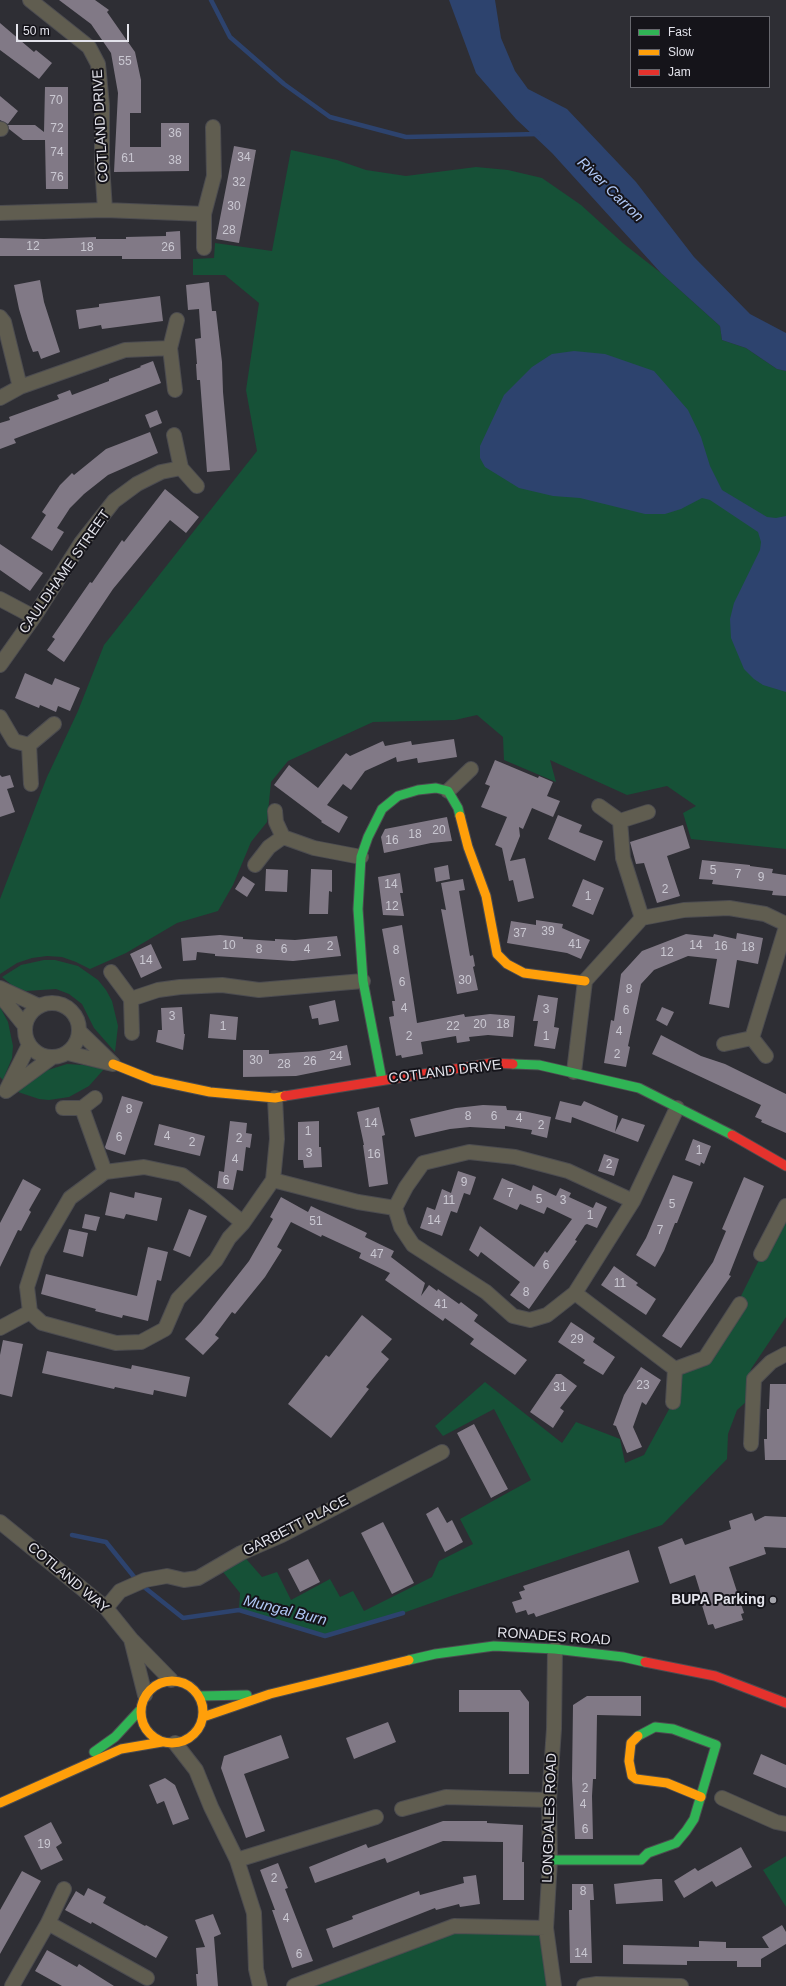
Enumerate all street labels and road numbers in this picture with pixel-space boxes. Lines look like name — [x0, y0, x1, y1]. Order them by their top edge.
street label: COTLAND DRIVE — [90, 69, 112, 183]
street label: CAULDHAME STREET — [16, 507, 114, 637]
street label: COTLAND DRIVE — [388, 1057, 502, 1087]
street label: GARBETT PLACE — [241, 1492, 351, 1560]
street label: COTLAND WAY — [24, 1539, 112, 1617]
street label: RONADES ROAD — [497, 1625, 611, 1649]
street label: LONGDALES ROAD — [539, 1753, 561, 1883]

